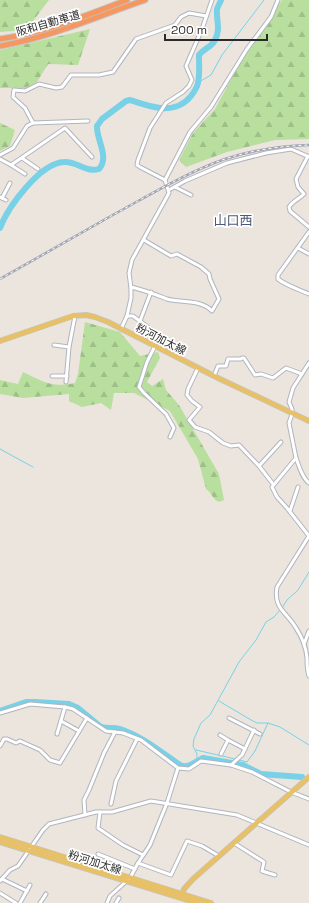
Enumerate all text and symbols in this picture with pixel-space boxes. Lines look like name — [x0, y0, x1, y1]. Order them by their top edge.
street label: 阪和自動車道 — [14, 7, 82, 39]
scale bar — [165, 16, 267, 42]
text: 200 m — [171, 22, 207, 38]
district label: 山口西 — [213, 212, 253, 229]
street label: 粉河加太線 — [133, 320, 189, 358]
street label: 粉河加太線 — [67, 847, 123, 877]

